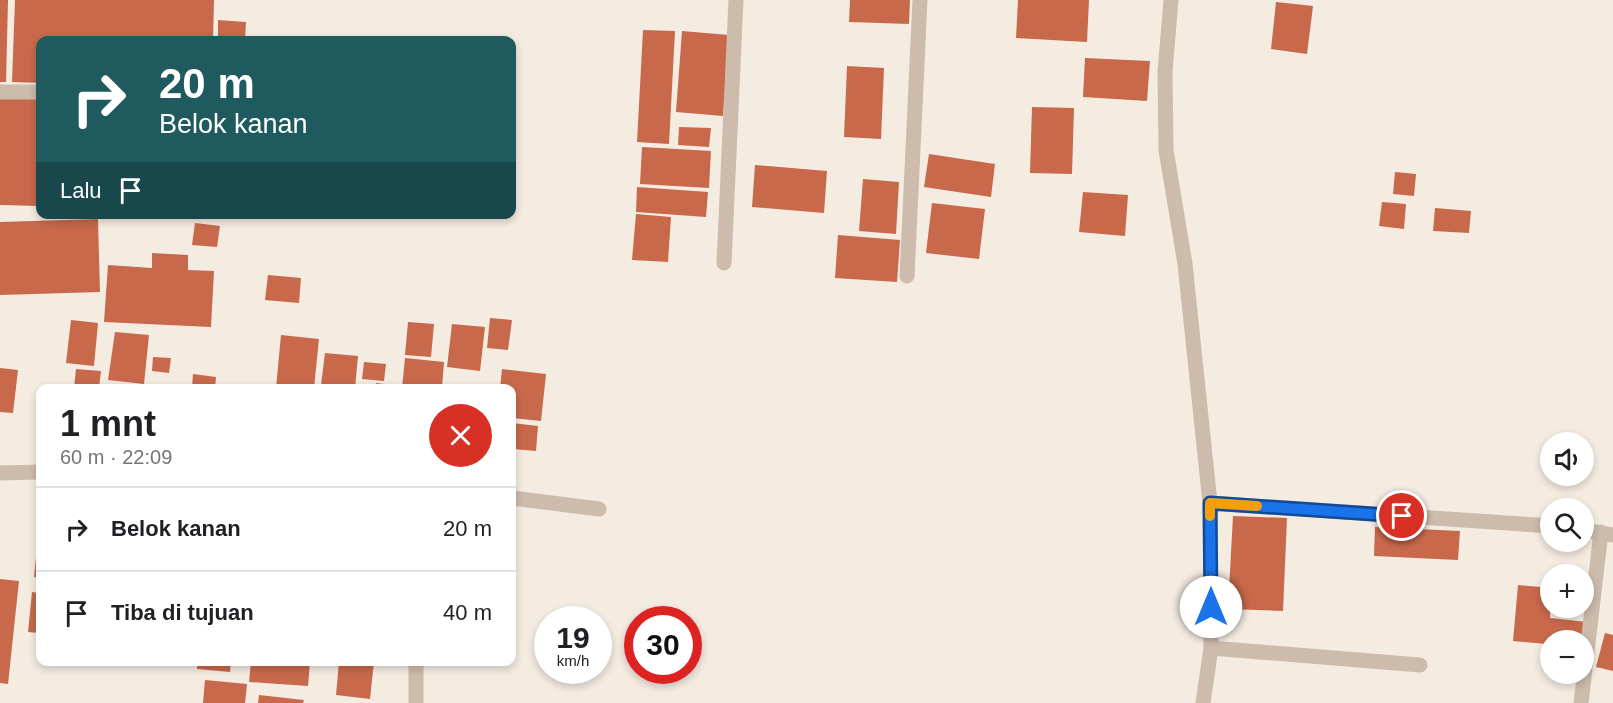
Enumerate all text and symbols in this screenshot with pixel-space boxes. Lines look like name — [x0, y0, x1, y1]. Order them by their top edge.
icon: right — [60, 60, 138, 138]
text: 20 m — [159, 60, 255, 107]
text: Belok kanan — [159, 109, 308, 139]
icon: arrive — [114, 174, 147, 207]
text: Lalu — [60, 178, 102, 203]
text: 1 mnt — [60, 403, 156, 444]
button: close — [429, 404, 492, 467]
map controls — [1540, 432, 1594, 684]
button: sound — [1540, 432, 1594, 486]
text: 60 m · 22:09 — [60, 446, 172, 468]
pin — [1376, 490, 1427, 541]
button: search — [1540, 498, 1594, 552]
icon: arrive — [1385, 499, 1418, 532]
icon: right — [60, 513, 93, 546]
text: Belok kanan — [111, 516, 241, 541]
text: 20 m — [443, 516, 492, 541]
button: + — [1540, 564, 1594, 618]
position arrow — [1179, 575, 1243, 639]
icon: arrive — [60, 597, 93, 630]
text: Tiba di tujuan — [111, 600, 254, 625]
text: 40 m — [443, 600, 492, 625]
speed limit sign: 30 — [624, 606, 702, 684]
text: 19 — [556, 621, 590, 654]
button: − — [1540, 630, 1594, 684]
text: km/h — [557, 652, 589, 669]

